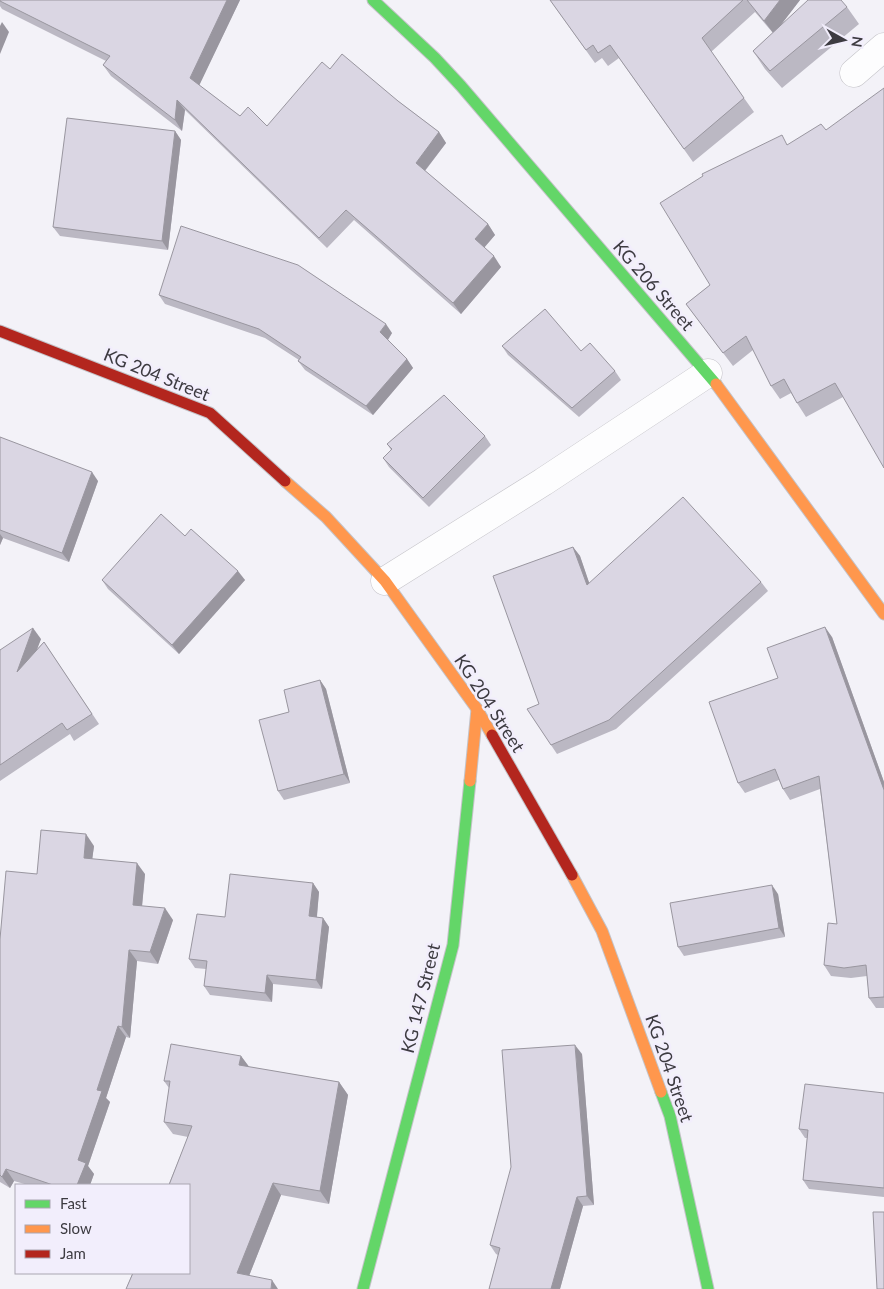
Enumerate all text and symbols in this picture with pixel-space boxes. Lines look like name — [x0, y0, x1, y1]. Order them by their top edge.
north arrow — [819, 15, 869, 65]
text: N — [848, 35, 867, 48]
street label: KG 206 Street — [609, 235, 699, 335]
street label: KG 204 Street — [101, 343, 214, 405]
street label: KG 204 Street — [450, 650, 530, 757]
street label: KG 147 Street — [396, 940, 444, 1055]
street label: KG 204 Street — [641, 1011, 699, 1125]
legend — [15, 1184, 190, 1274]
text: Fast — [60, 1194, 87, 1212]
text: Slow — [60, 1219, 92, 1237]
text: Jam — [60, 1244, 86, 1262]

